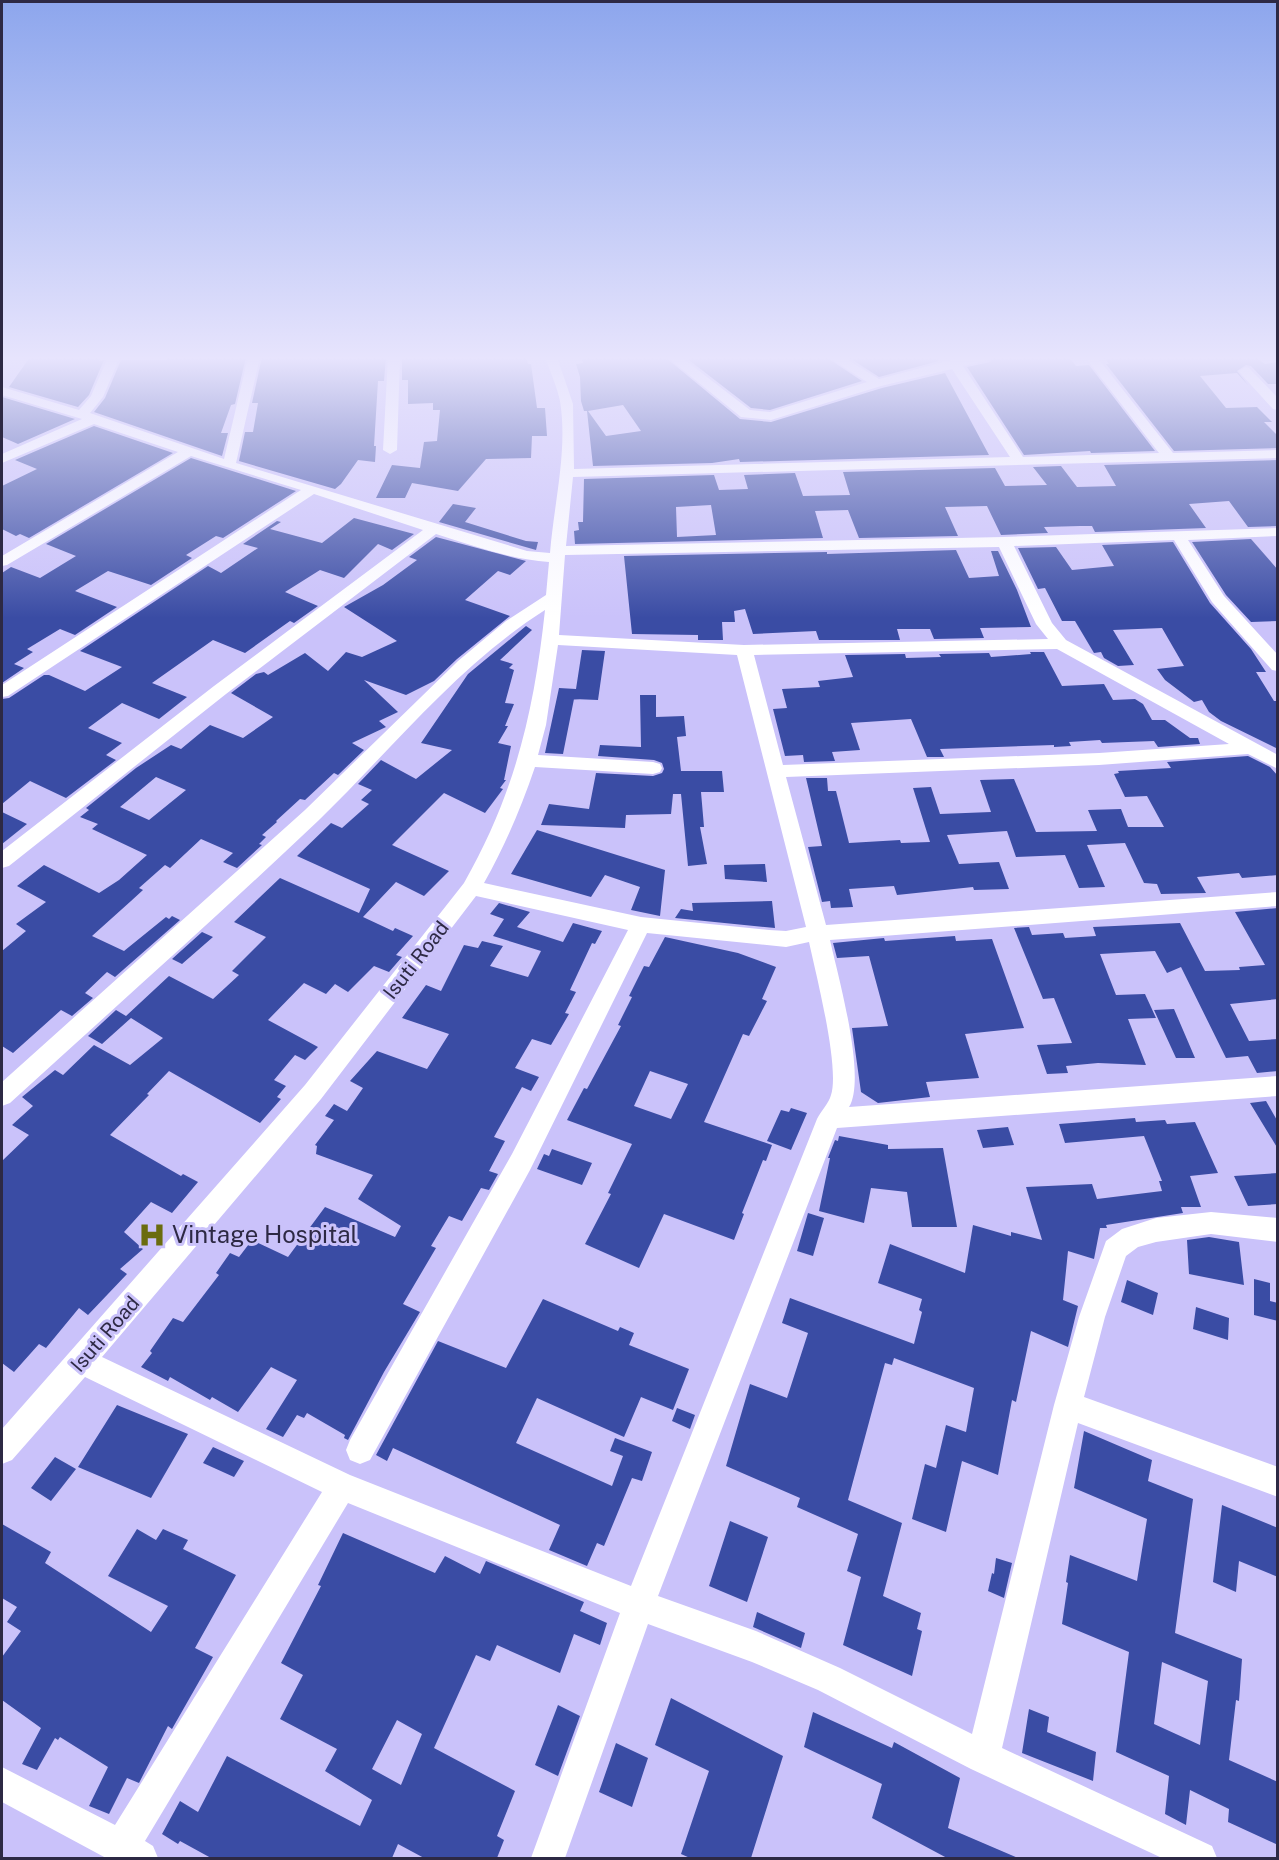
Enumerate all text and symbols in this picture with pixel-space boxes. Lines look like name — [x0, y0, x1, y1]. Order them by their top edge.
street label: Isuti Road — [378, 916, 454, 1004]
hospital icon: Vintage Hospital — [137, 1220, 167, 1250]
place label: Vintage Hospital — [172, 1220, 358, 1248]
street label: Isuti Road — [66, 1291, 144, 1377]

